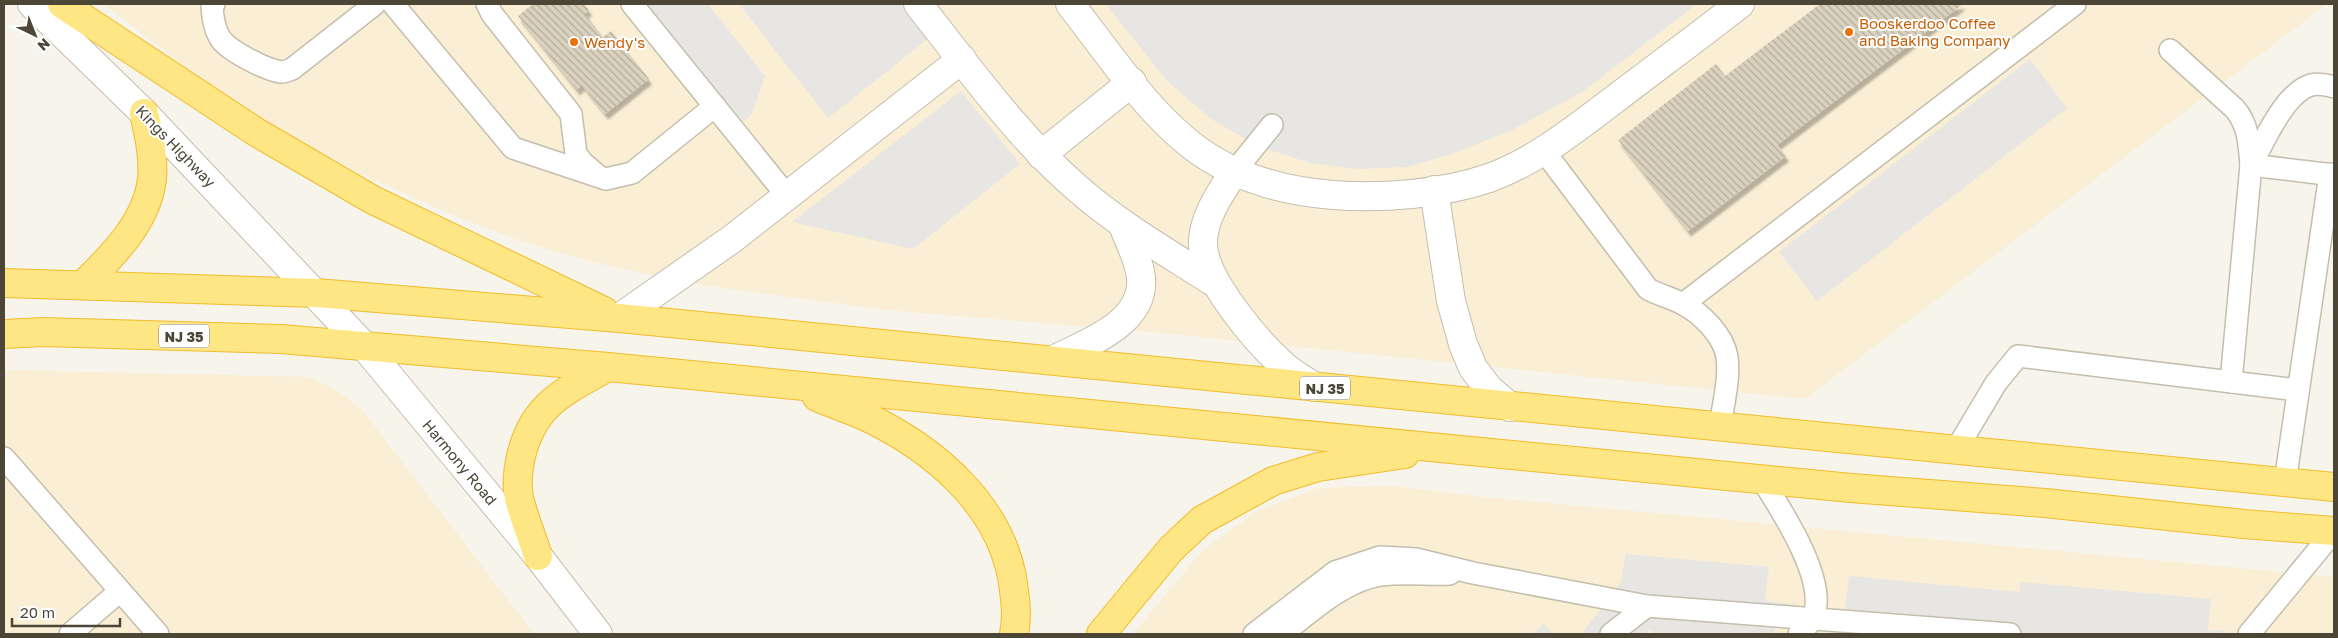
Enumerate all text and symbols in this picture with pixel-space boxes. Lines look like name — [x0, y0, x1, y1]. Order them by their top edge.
north arrow — [10, 10, 60, 60]
place label: Booskerdoo Coffee and Baking Company — [1859, 14, 2011, 49]
marker: Booskerdoo Coffee and Baking Company — [1843, 26, 1855, 38]
place label: Wendy's — [584, 33, 645, 51]
text: N — [35, 35, 54, 55]
marker: Wendy's — [568, 36, 580, 48]
street label: Kings Highway — [132, 101, 220, 191]
road number: NJ 35 — [159, 324, 209, 348]
road number: NJ 35 — [1300, 376, 1350, 399]
street label: Harmony Road — [419, 416, 501, 508]
scale bar — [12, 596, 120, 628]
text: 20 m — [20, 603, 55, 621]

